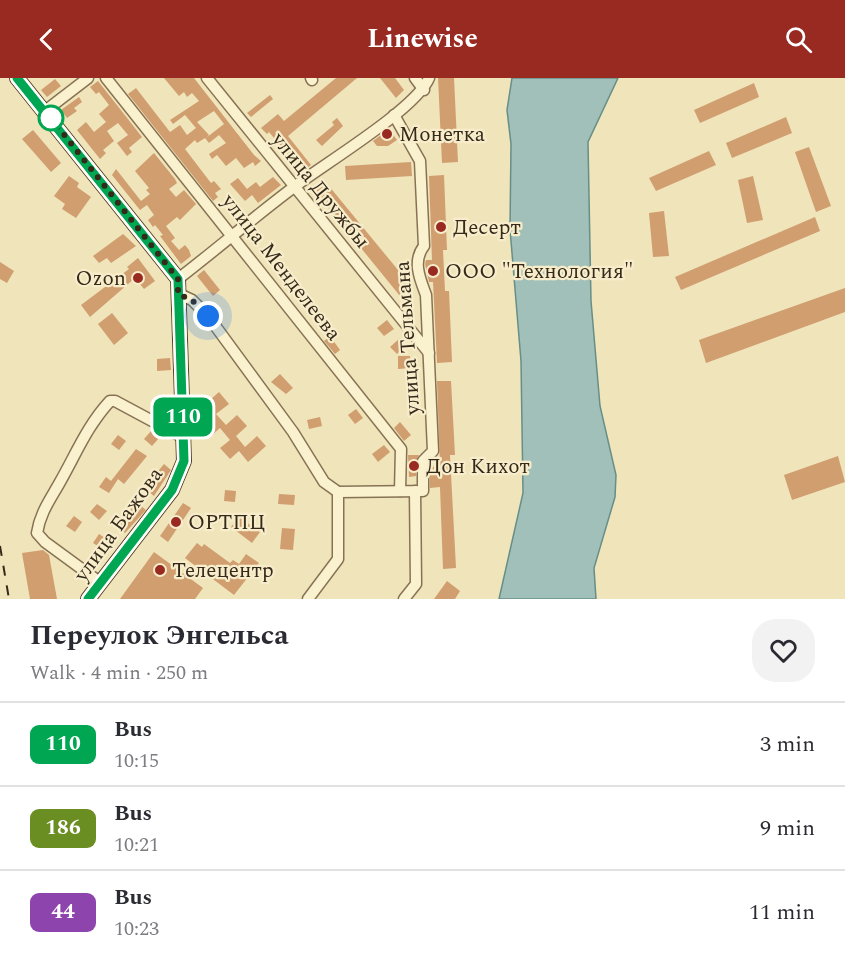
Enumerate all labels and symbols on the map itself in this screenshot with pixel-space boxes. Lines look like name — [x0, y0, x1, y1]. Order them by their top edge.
unlabelled marker — [38, 105, 64, 131]
place label: Монетка — [399, 119, 486, 151]
street label: улица Дружбы — [263, 125, 377, 256]
marker: Монетка — [380, 127, 394, 141]
street label: улица Менделеева — [213, 186, 349, 349]
place label: Десерт — [453, 212, 521, 244]
marker: Десерт — [434, 220, 448, 234]
place label: ООО "Технология" — [445, 256, 634, 288]
street label: улица Тельмана — [387, 259, 429, 417]
place label: Ozon — [76, 263, 126, 295]
marker: ООО "Технология" — [426, 264, 440, 278]
marker: Ozon — [131, 271, 145, 285]
your location — [193, 301, 223, 331]
line badge: 110 — [148, 398, 218, 436]
place label: Дон Кихот — [426, 451, 530, 483]
marker: Дон Кихот — [407, 459, 421, 473]
street label: улица Бажова — [66, 460, 172, 589]
place label: ОРТПЦ — [188, 507, 265, 539]
marker: ОРТПЦ — [169, 515, 183, 529]
place label: Телецентр — [172, 555, 274, 587]
marker: Телецентр — [153, 563, 167, 577]

